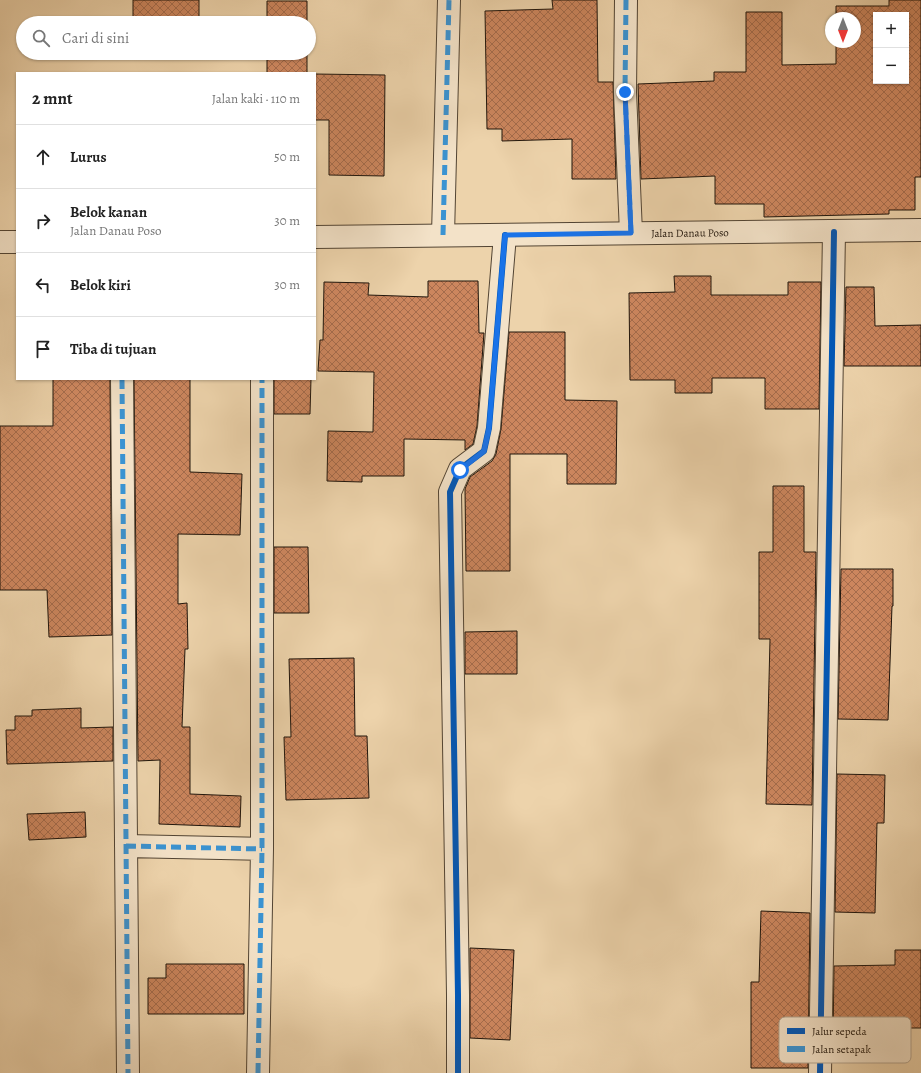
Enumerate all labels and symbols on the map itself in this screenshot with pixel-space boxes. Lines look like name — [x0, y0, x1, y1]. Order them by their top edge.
north arrow — [825, 12, 861, 48]
route end — [616, 83, 634, 101]
street label: Jalan Danau Poso — [651, 225, 729, 241]
route start — [451, 461, 469, 479]
legend — [779, 1017, 911, 1063]
text: Jalur sepeda — [812, 1024, 867, 1039]
text: Jalan setapak — [812, 1042, 871, 1057]

